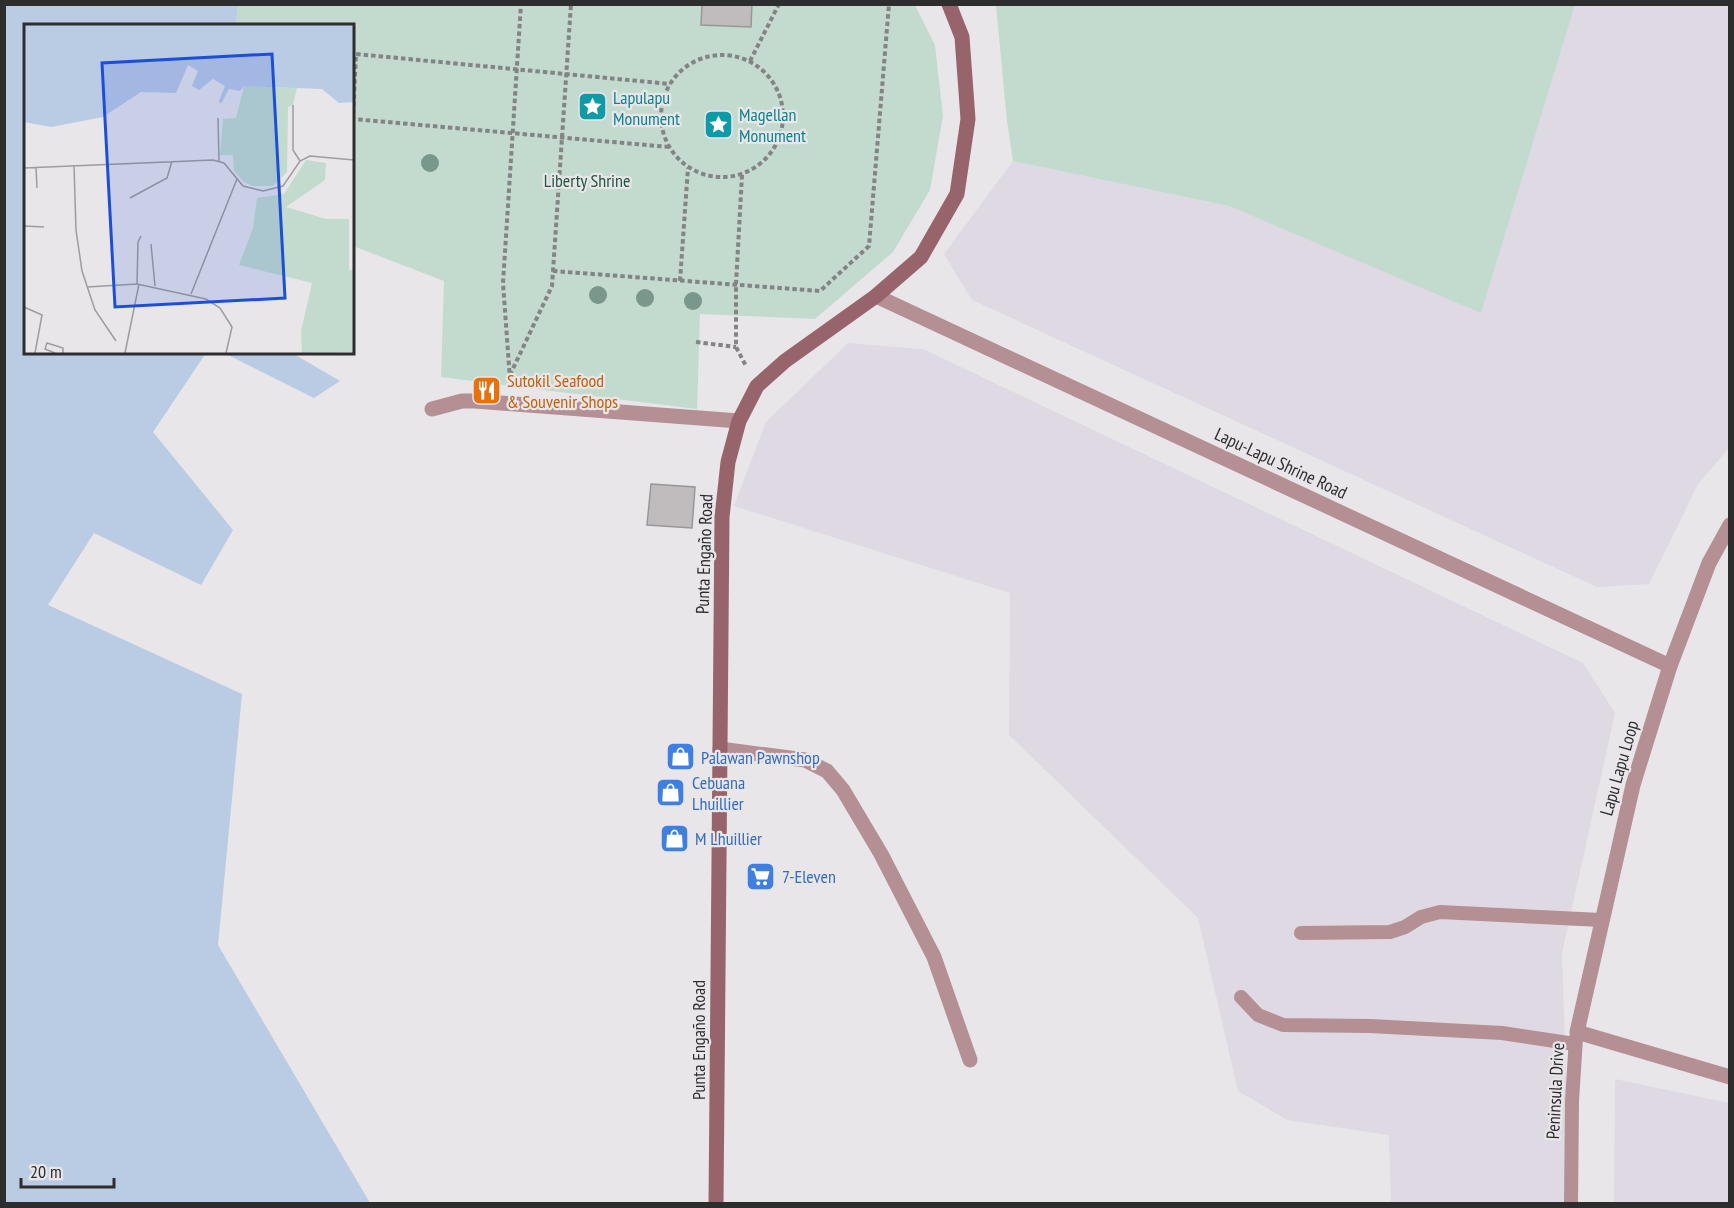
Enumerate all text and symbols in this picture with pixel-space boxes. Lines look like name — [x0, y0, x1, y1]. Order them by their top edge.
inset map — [24, 24, 354, 354]
place label: Lapulapu Monument — [613, 86, 680, 130]
place icon: Lapulapu Monument — [576, 91, 608, 123]
place label: Magellan Monument — [739, 103, 806, 147]
place icon: Magellan Monument — [702, 108, 734, 140]
park label: Liberty Shrine — [544, 169, 630, 192]
place label: Sutokil Seafood & Souvenir Shops — [507, 369, 618, 413]
restaurant icon: Sutokil Seafood & Souvenir Shops — [470, 374, 502, 406]
street label: Lapu-Lapu Shrine Road — [1211, 422, 1351, 504]
street label: Punta Engaño Road — [690, 494, 718, 614]
street label: Lapu Lapu Loop — [1594, 718, 1644, 818]
shop icon: Palawan Pawnshop — [664, 741, 696, 773]
place label: Palawan Pawnshop — [701, 746, 820, 769]
place label: Cebuana Lhuillier — [692, 771, 745, 815]
shop icon: Cebuana Lhuillier — [655, 776, 687, 808]
shop icon: M Lhuillier — [658, 822, 690, 854]
place label: M Lhuillier — [695, 827, 762, 850]
supermarket icon: 7-Eleven — [745, 860, 777, 892]
place label: 7-Eleven — [782, 865, 836, 888]
street label: Punta Engaño Road — [687, 980, 710, 1100]
street label: Peninsula Drive — [1541, 1042, 1569, 1140]
scale bar — [21, 1151, 114, 1189]
text: 20 m — [30, 1160, 62, 1183]

